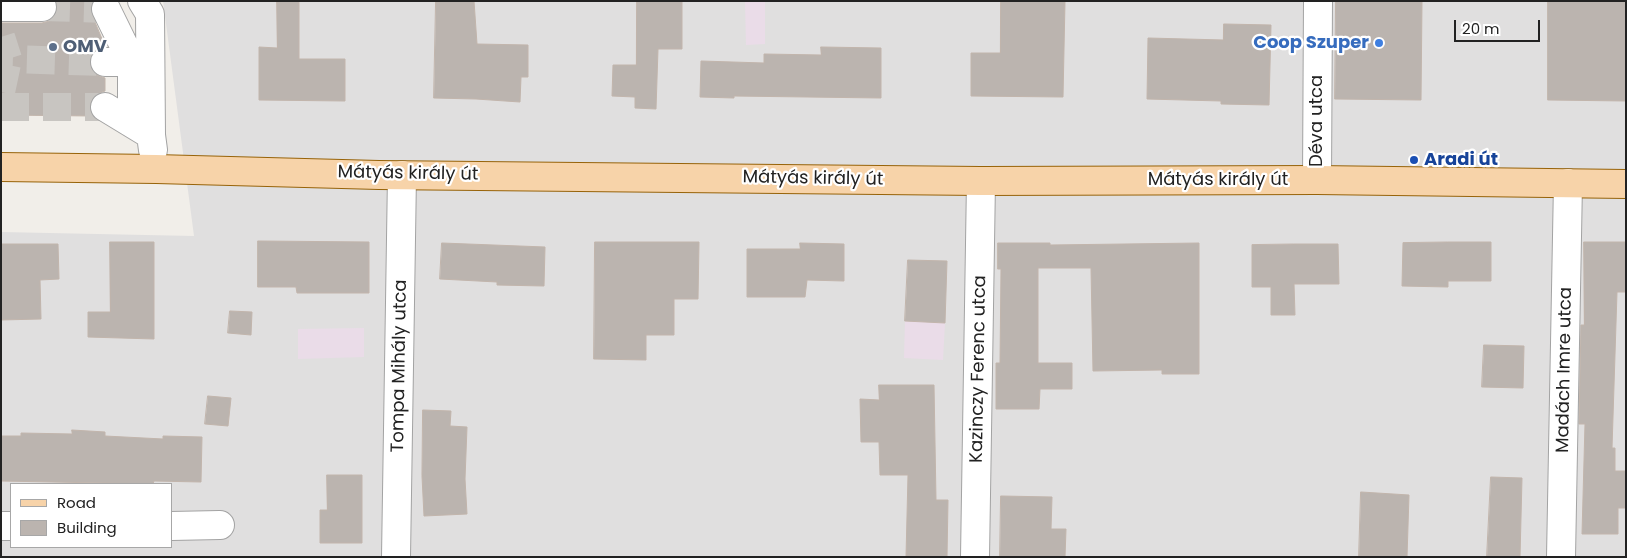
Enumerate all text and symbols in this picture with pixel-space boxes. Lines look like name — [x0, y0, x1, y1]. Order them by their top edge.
scale bar — [1457, 10, 1543, 42]
text: 20 m — [1462, 18, 1500, 39]
place label: Coop Szuper — [1253, 32, 1369, 54]
place label: OMV — [63, 36, 107, 58]
marker: Coop Szuper — [1373, 37, 1385, 49]
marker: OMV — [47, 41, 59, 53]
street label: Déva utca — [1306, 75, 1328, 167]
place label: Aradi út — [1424, 149, 1498, 171]
marker: Aradi út — [1408, 154, 1420, 166]
street label: Mátyás király út — [337, 162, 479, 186]
street label: Mátyás király út — [742, 167, 884, 191]
street label: Mátyás király út — [1148, 169, 1288, 191]
street label: Kazinczy Ferenc utca — [967, 275, 991, 463]
street label: Tompa Mihály utca — [388, 279, 412, 453]
street label: Madách Imre utca — [1553, 287, 1577, 453]
legend — [10, 483, 172, 548]
text: Road — [57, 492, 96, 513]
text: Building — [57, 517, 117, 538]

